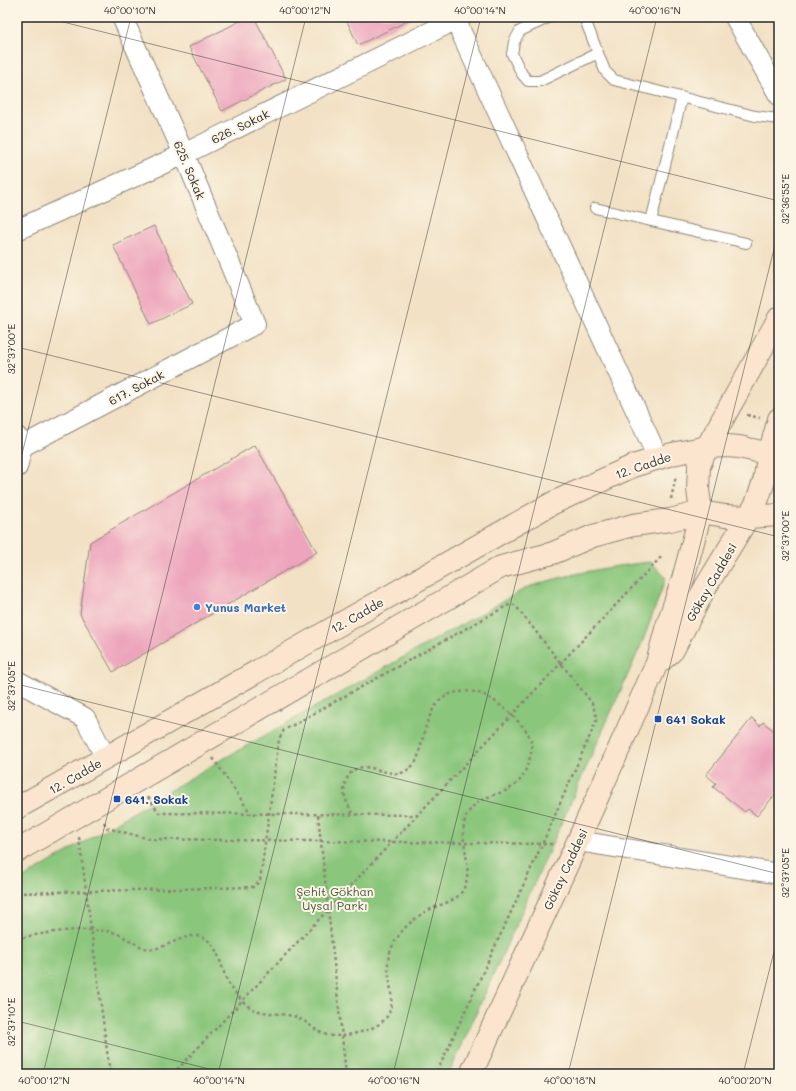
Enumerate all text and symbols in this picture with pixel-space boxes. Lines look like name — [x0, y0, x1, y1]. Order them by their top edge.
text: 40°00'10"N — [104, 3, 156, 17]
text: 40°00'12"N — [279, 3, 331, 17]
text: 40°00'14"N — [454, 3, 506, 17]
text: 40°00'16"N — [629, 3, 681, 17]
street label: 626. Sokak — [208, 105, 272, 147]
street label: 625. Sokak — [170, 138, 210, 202]
text: 32°36'55"E — [778, 174, 792, 224]
text: 32°37'00"E — [4, 323, 18, 374]
street label: 617. Sokak — [105, 366, 167, 408]
street label: 12. Cadde — [613, 448, 673, 482]
text: 32°37'00"E — [778, 510, 792, 561]
street label: Gökay Caddesi — [682, 540, 740, 624]
street label: 12. Cadde — [328, 594, 386, 636]
place label: Yunus Market — [205, 599, 286, 615]
marker: Yunus Market — [192, 602, 202, 612]
text: 32°37'05"E — [4, 661, 18, 711]
place label: 641 Sokak — [666, 711, 726, 727]
marker: 641 Sokak — [653, 714, 663, 724]
street label: 12. Cadde — [46, 755, 104, 797]
place label: 641. Sokak — [125, 791, 188, 807]
marker: 641. Sokak — [112, 794, 122, 804]
street label: Gökay Caddesi — [539, 826, 591, 912]
text: 32°37'05"E — [778, 848, 792, 898]
park label: Şehit Gökhan Uysal Parkı — [296, 883, 374, 913]
text: 32°37'10"E — [4, 997, 18, 1046]
text: 40°00'12"N — [18, 1073, 70, 1087]
text: 40°00'14"N — [193, 1073, 245, 1087]
text: 40°00'16"N — [368, 1073, 420, 1087]
text: 40°00'18"N — [544, 1073, 596, 1087]
text: 40°00'20"N — [718, 1073, 772, 1087]

